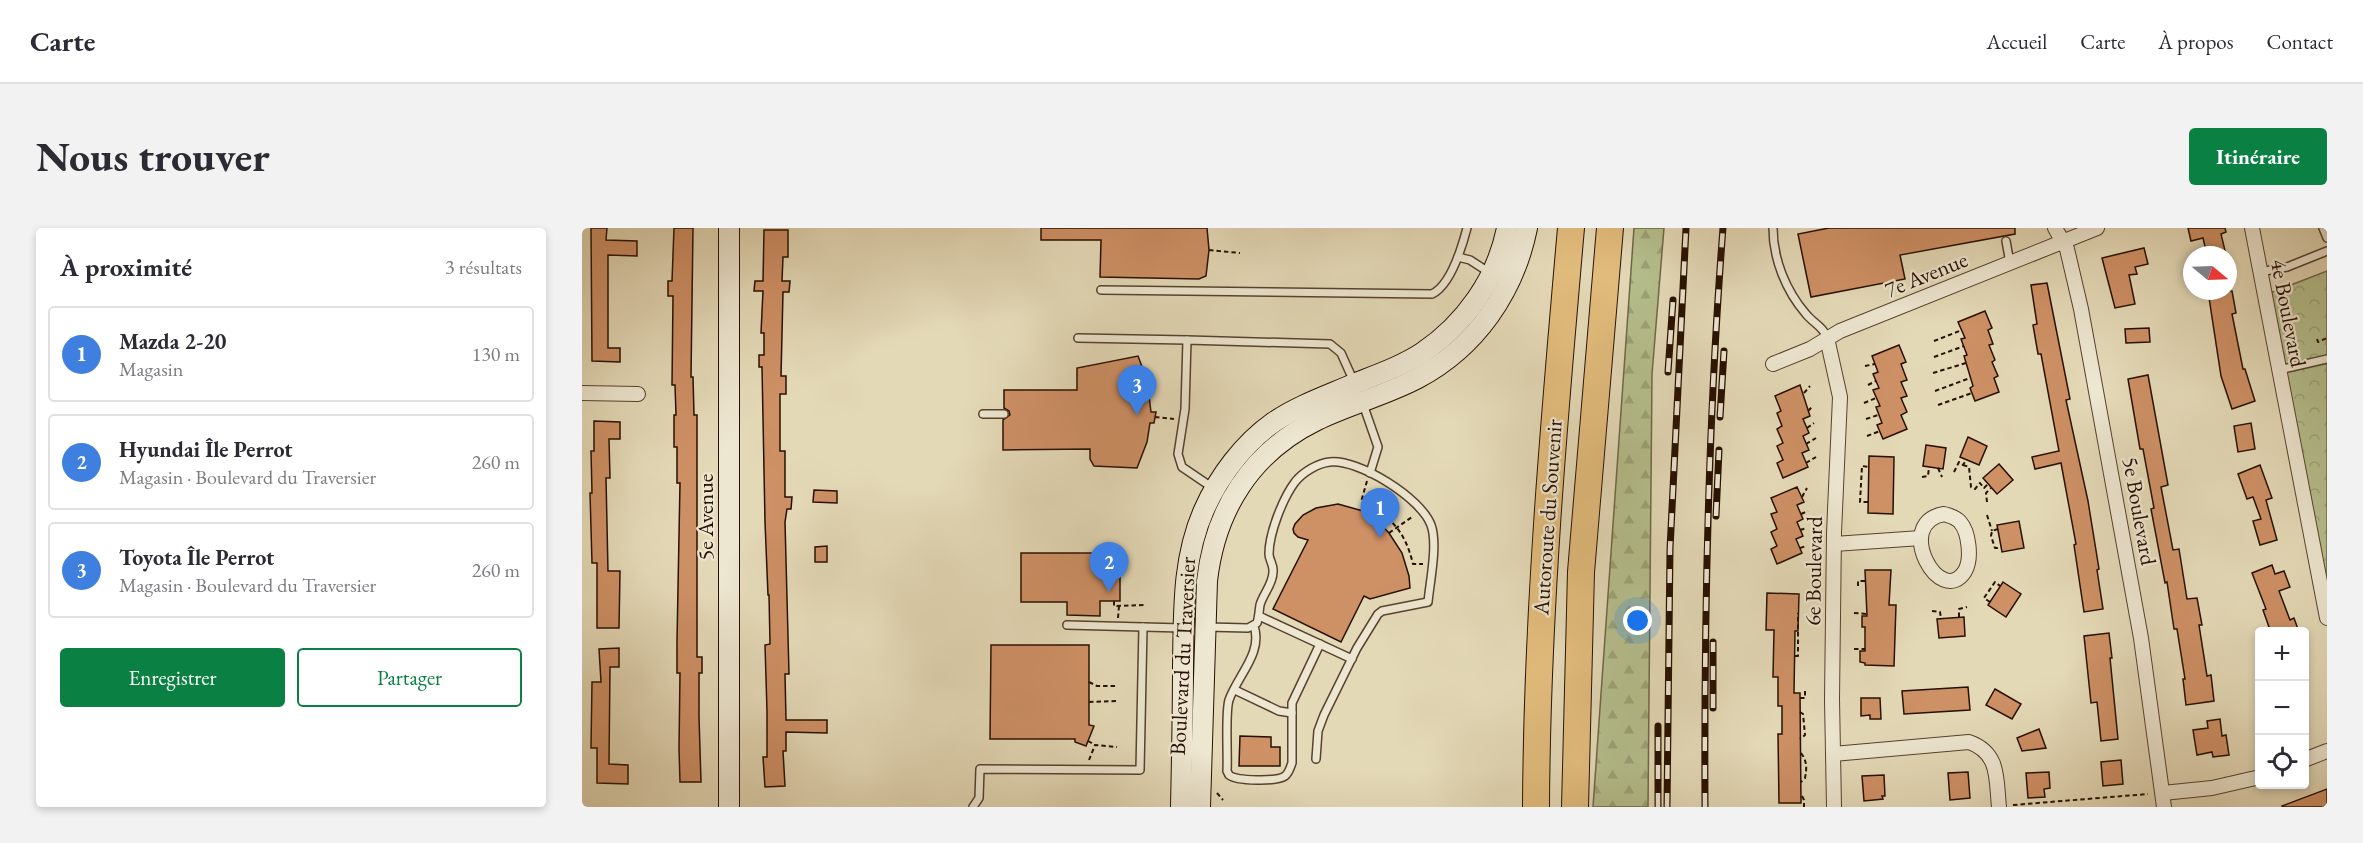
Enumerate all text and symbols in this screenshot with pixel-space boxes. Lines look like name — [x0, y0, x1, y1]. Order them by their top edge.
text: Carte — [30, 23, 96, 59]
text: Accueil — [1987, 28, 2047, 55]
text: Carte — [2080, 28, 2125, 55]
text: À propos — [2158, 28, 2233, 55]
text: Contact — [2266, 28, 2333, 55]
button: Itinéraire — [2189, 128, 2327, 185]
text: Nous trouver — [36, 129, 270, 184]
street label: 7e Avenue — [1881, 245, 1972, 304]
north arrow — [2183, 246, 2237, 300]
text: À proximité — [60, 250, 192, 284]
text: 3 résultats — [445, 254, 522, 280]
street label: 4e Boulevard — [2264, 257, 2313, 370]
text: Mazda 2-20 — [119, 327, 226, 356]
text: 1 — [76, 341, 87, 367]
text: 130 m — [472, 341, 520, 367]
text: Magasin — [119, 356, 183, 382]
pin: 3 — [1118, 366, 1156, 415]
street label: Autoroute du Souvenir — [1526, 418, 1569, 617]
text: Hyundai Île Perrot — [119, 435, 293, 464]
text: 2 — [76, 449, 87, 475]
text: 260 m — [472, 449, 520, 475]
street label: 5e Boulevard — [2116, 455, 2163, 568]
text: Magasin · Boulevard du Traversier — [119, 464, 376, 490]
street label: 5e Avenue — [691, 473, 720, 560]
pin: 1 — [1360, 488, 1400, 538]
street label: 6e Boulevard — [1798, 515, 1829, 626]
pin: 2 — [1090, 542, 1128, 592]
text: Toyota Île Perrot — [119, 543, 274, 572]
street label: Boulevard du Traversier — [1163, 555, 1202, 756]
text: 3 — [76, 557, 87, 583]
text: 260 m — [472, 557, 520, 583]
text: Magasin · Boulevard du Traversier — [119, 572, 376, 598]
your location — [1623, 606, 1652, 635]
map controls — [2255, 627, 2309, 789]
button: + — [2255, 627, 2309, 681]
button: Enregistrer — [60, 648, 285, 707]
button: Partager — [297, 648, 522, 707]
button: − — [2255, 681, 2309, 735]
button: locate — [2255, 735, 2309, 789]

